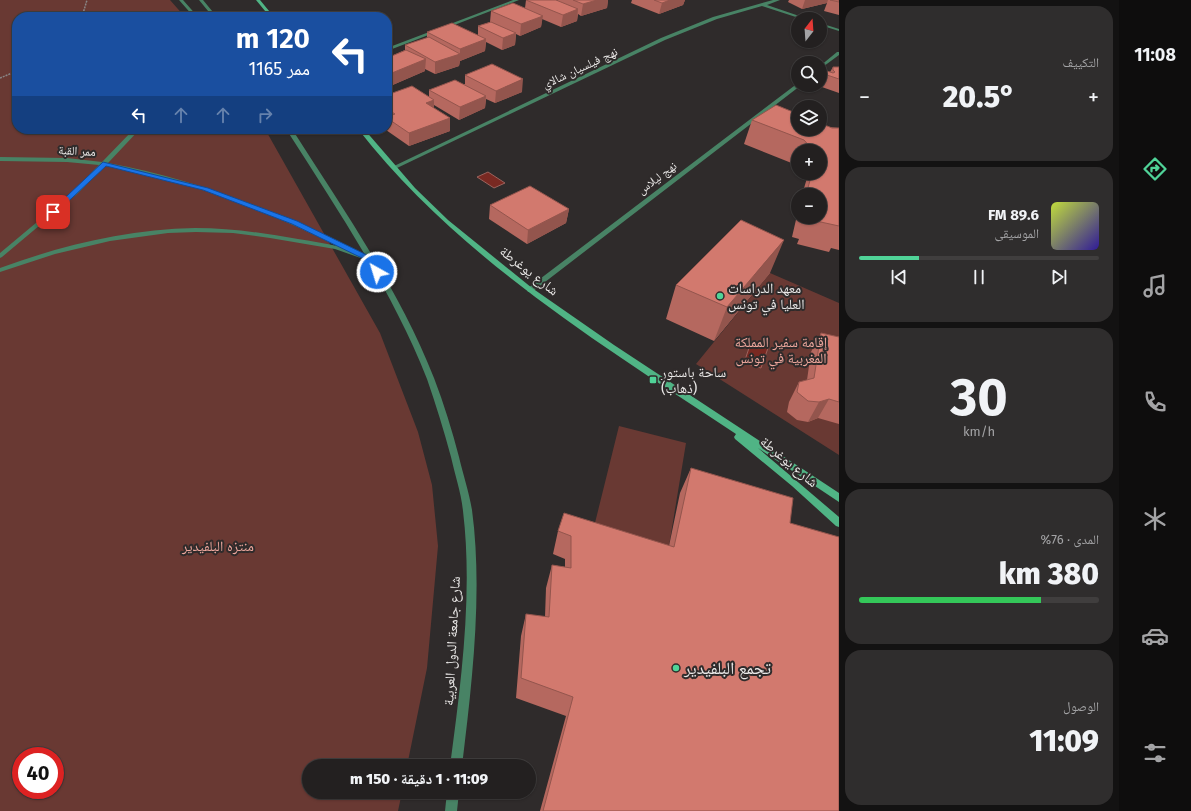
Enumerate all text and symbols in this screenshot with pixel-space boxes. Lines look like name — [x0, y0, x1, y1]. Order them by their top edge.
north arrow — [791, 12, 827, 48]
map controls — [791, 12, 827, 224]
text: 120 m — [236, 22, 310, 55]
icon: left — [324, 28, 376, 80]
street label: نهج فيلسيان شالاي — [540, 44, 621, 94]
text: 11:08 — [1134, 44, 1176, 66]
text: التكييف — [1063, 55, 1099, 70]
button: search — [791, 56, 827, 92]
text: ممر 1165 — [248, 58, 310, 80]
text: 20.5° — [943, 79, 1015, 115]
text: − — [859, 84, 870, 111]
text: + — [1088, 84, 1099, 111]
button: layers — [791, 100, 827, 136]
icon: left — [128, 104, 150, 126]
icon: ahead — [170, 104, 192, 126]
icon: ahead — [212, 104, 234, 126]
icon: right — [254, 104, 276, 126]
street label: ممر القبة — [58, 143, 96, 159]
button: + — [791, 144, 827, 180]
icon: directions — [1141, 155, 1169, 183]
street label: نهج ليلاس — [635, 159, 679, 197]
button: − — [791, 188, 827, 224]
pin — [36, 195, 70, 229]
icon: arrive — [42, 201, 64, 223]
text: 89.6 FM — [988, 206, 1039, 224]
text: الموسيقى — [995, 226, 1039, 241]
street label: شارع يوغرطة — [496, 243, 562, 300]
position arrow — [356, 251, 398, 293]
icon: previous — [888, 266, 910, 288]
icon: pause — [968, 266, 990, 288]
icon: next — [1048, 266, 1070, 288]
icon: music — [1141, 272, 1169, 300]
place label: معهد الدراسات العليا في تونس — [728, 280, 804, 315]
marker: معهد الدراسات العليا في تونس — [715, 291, 725, 301]
park label: إقامة سفير المملكة المغربية في تونس — [735, 334, 827, 369]
place label: ساحة باستور (ذهاب) — [660, 364, 726, 397]
text: 30 — [950, 366, 1008, 429]
marker: ساحة باستور (ذهاب) — [648, 375, 658, 385]
icon: phone — [1141, 388, 1169, 416]
text: km/h — [963, 424, 995, 439]
street label: شارع يوغرطة — [756, 433, 821, 492]
icon: climate — [1141, 505, 1169, 533]
text: المدى · 76% — [1040, 532, 1099, 547]
park label: منتزه البلفيدير — [181, 538, 254, 555]
text: 380 km — [999, 556, 1099, 592]
street label: شارع جامعة الدول العربية — [440, 576, 465, 706]
icon: car — [1141, 622, 1169, 650]
place label: تجمع البلفيدير — [683, 658, 771, 680]
marker: تجمع البلفيدير — [671, 663, 681, 673]
text: الوصول — [1063, 699, 1099, 714]
text: 11:09 — [1029, 723, 1099, 759]
icon: filters — [1141, 739, 1169, 767]
speed limit sign: 40 — [12, 747, 64, 799]
text: 11:09 · 1 دقيقة · 150 m — [350, 770, 488, 788]

